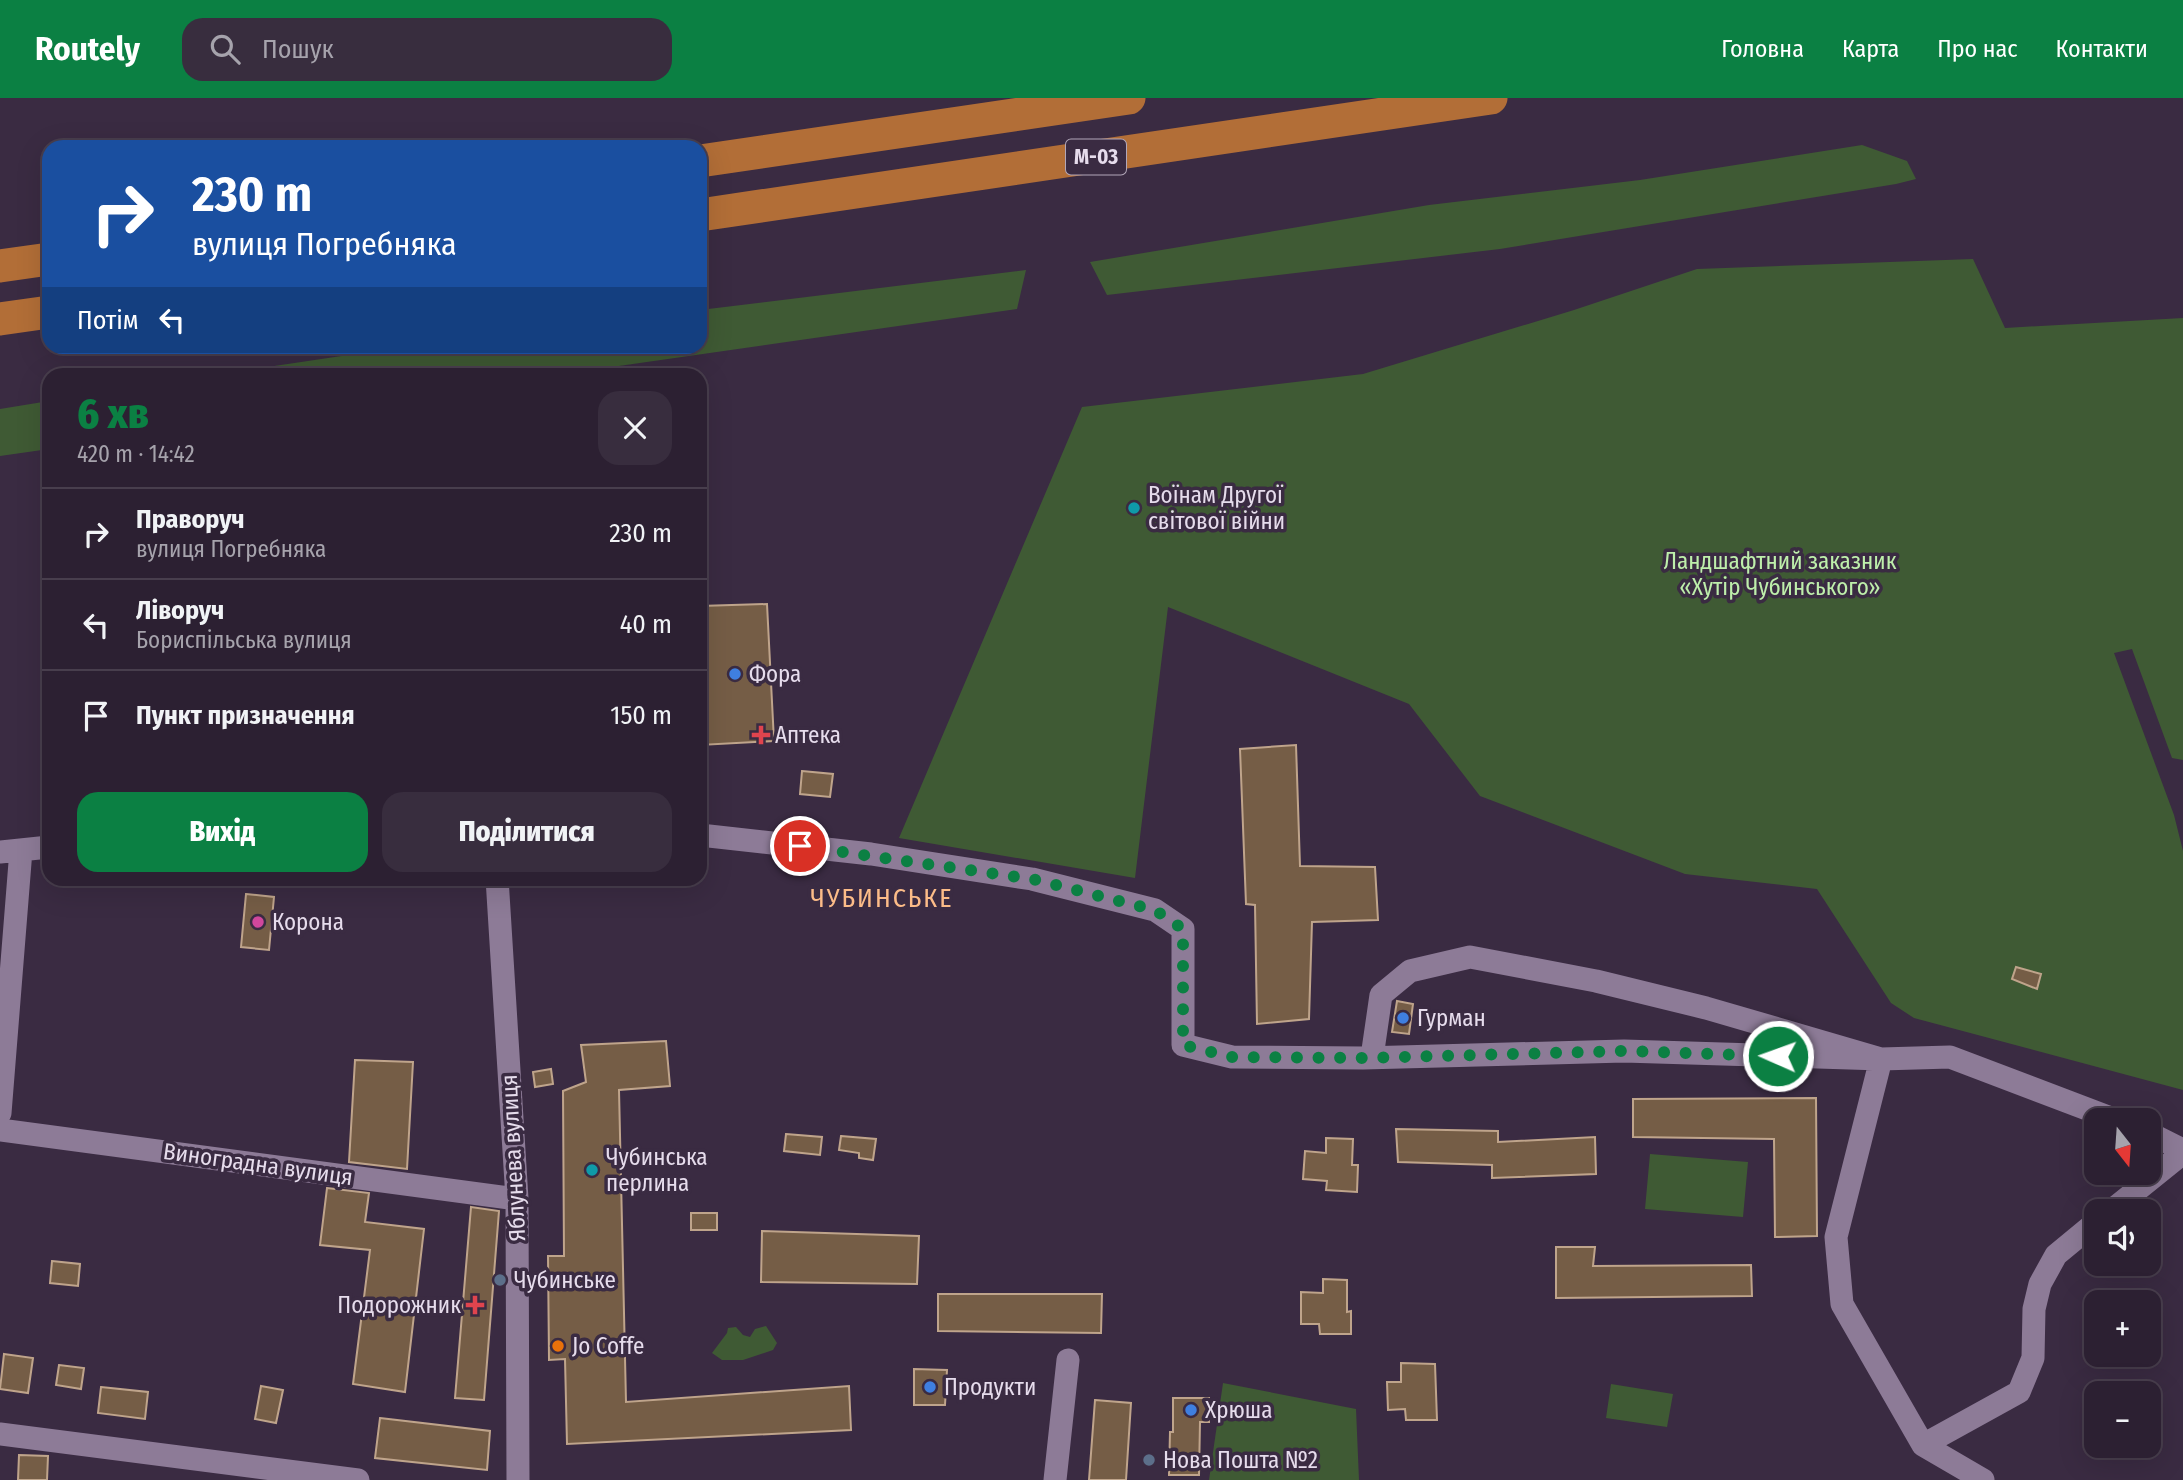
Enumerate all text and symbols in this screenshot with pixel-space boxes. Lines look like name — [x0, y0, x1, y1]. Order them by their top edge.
search box — [182, 18, 672, 81]
text: Routely — [35, 29, 140, 69]
icon: search — [206, 30, 244, 68]
text: Пошук — [262, 34, 334, 65]
text: Головна — [1721, 35, 1804, 63]
text: Карта — [1842, 35, 1899, 63]
text: Про нас — [1937, 35, 2018, 63]
text: Контакти — [2056, 35, 2148, 63]
road number: М-03 — [1066, 140, 1126, 174]
text: 230 m — [192, 165, 312, 224]
icon: right — [77, 168, 168, 259]
text: вулиця Погребняка — [192, 225, 457, 263]
icon: left — [153, 301, 191, 339]
text: Потім — [77, 305, 139, 336]
text: 6 хв — [77, 389, 149, 439]
button: close — [598, 391, 672, 465]
text: 420 m · 14:42 — [77, 440, 195, 468]
place label: Воїнам Другої світової війни — [1148, 481, 1285, 535]
marker: Воїнам Другої світової війни — [1126, 500, 1142, 516]
text: Праворуч — [136, 504, 245, 535]
icon: right — [77, 515, 115, 553]
text: 230 m — [609, 518, 672, 549]
text: вулиця Погребняка — [136, 535, 326, 563]
park label: Ландшафтний заказник «Хутір Чубинського» — [1663, 547, 1897, 601]
text: Ліворуч — [136, 595, 224, 626]
icon: left — [77, 606, 115, 644]
text: 40 m — [620, 609, 672, 640]
text: Бориспільська вулиця — [136, 626, 352, 654]
place label: Фора — [749, 660, 801, 688]
marker: Фора — [727, 666, 743, 682]
icon: arrive — [77, 697, 115, 735]
text: Пункт призначення — [136, 700, 355, 731]
text: 150 m — [610, 700, 672, 731]
place label: Аптека — [775, 721, 841, 749]
marker: Аптека — [753, 727, 769, 743]
button: Вихід — [77, 792, 368, 872]
button: Поділитися — [382, 792, 672, 872]
pin — [770, 816, 830, 876]
icon: arrive — [781, 827, 819, 865]
district label: ЧУБИНСЬКЕ — [811, 883, 953, 914]
place label: Корона — [272, 908, 344, 936]
marker: Корона — [250, 914, 266, 930]
place label: Гурман — [1417, 1004, 1486, 1032]
marker: Гурман — [1395, 1010, 1411, 1026]
position arrow — [1741, 1019, 1815, 1093]
street label: Яблунева вулиця — [495, 1074, 531, 1242]
north arrow — [2084, 1108, 2161, 1185]
map controls — [2084, 1108, 2161, 1458]
street label: Виноградна вулиця — [161, 1137, 355, 1191]
place label: Чубинська перлина — [606, 1143, 708, 1197]
marker: Чубинська перлина — [584, 1162, 600, 1178]
button: sound — [2084, 1199, 2161, 1276]
place label: Чубинське — [514, 1266, 616, 1294]
marker: Чубинське — [492, 1272, 508, 1288]
button: + — [2084, 1290, 2161, 1367]
place label: Подорожник — [337, 1291, 461, 1319]
marker: Подорожник — [467, 1297, 483, 1313]
place label: Jo Coffe — [572, 1332, 644, 1360]
marker: Jo Coffe — [550, 1338, 566, 1354]
place label: Продукти — [944, 1373, 1036, 1401]
marker: Продукти — [922, 1379, 938, 1395]
button: − — [2084, 1381, 2161, 1458]
place label: Хрюша — [1205, 1396, 1272, 1424]
marker: Хрюша — [1183, 1402, 1199, 1418]
place label: Нова Пошта №2 — [1163, 1446, 1318, 1474]
marker: Нова Пошта №2 — [1141, 1452, 1157, 1468]

